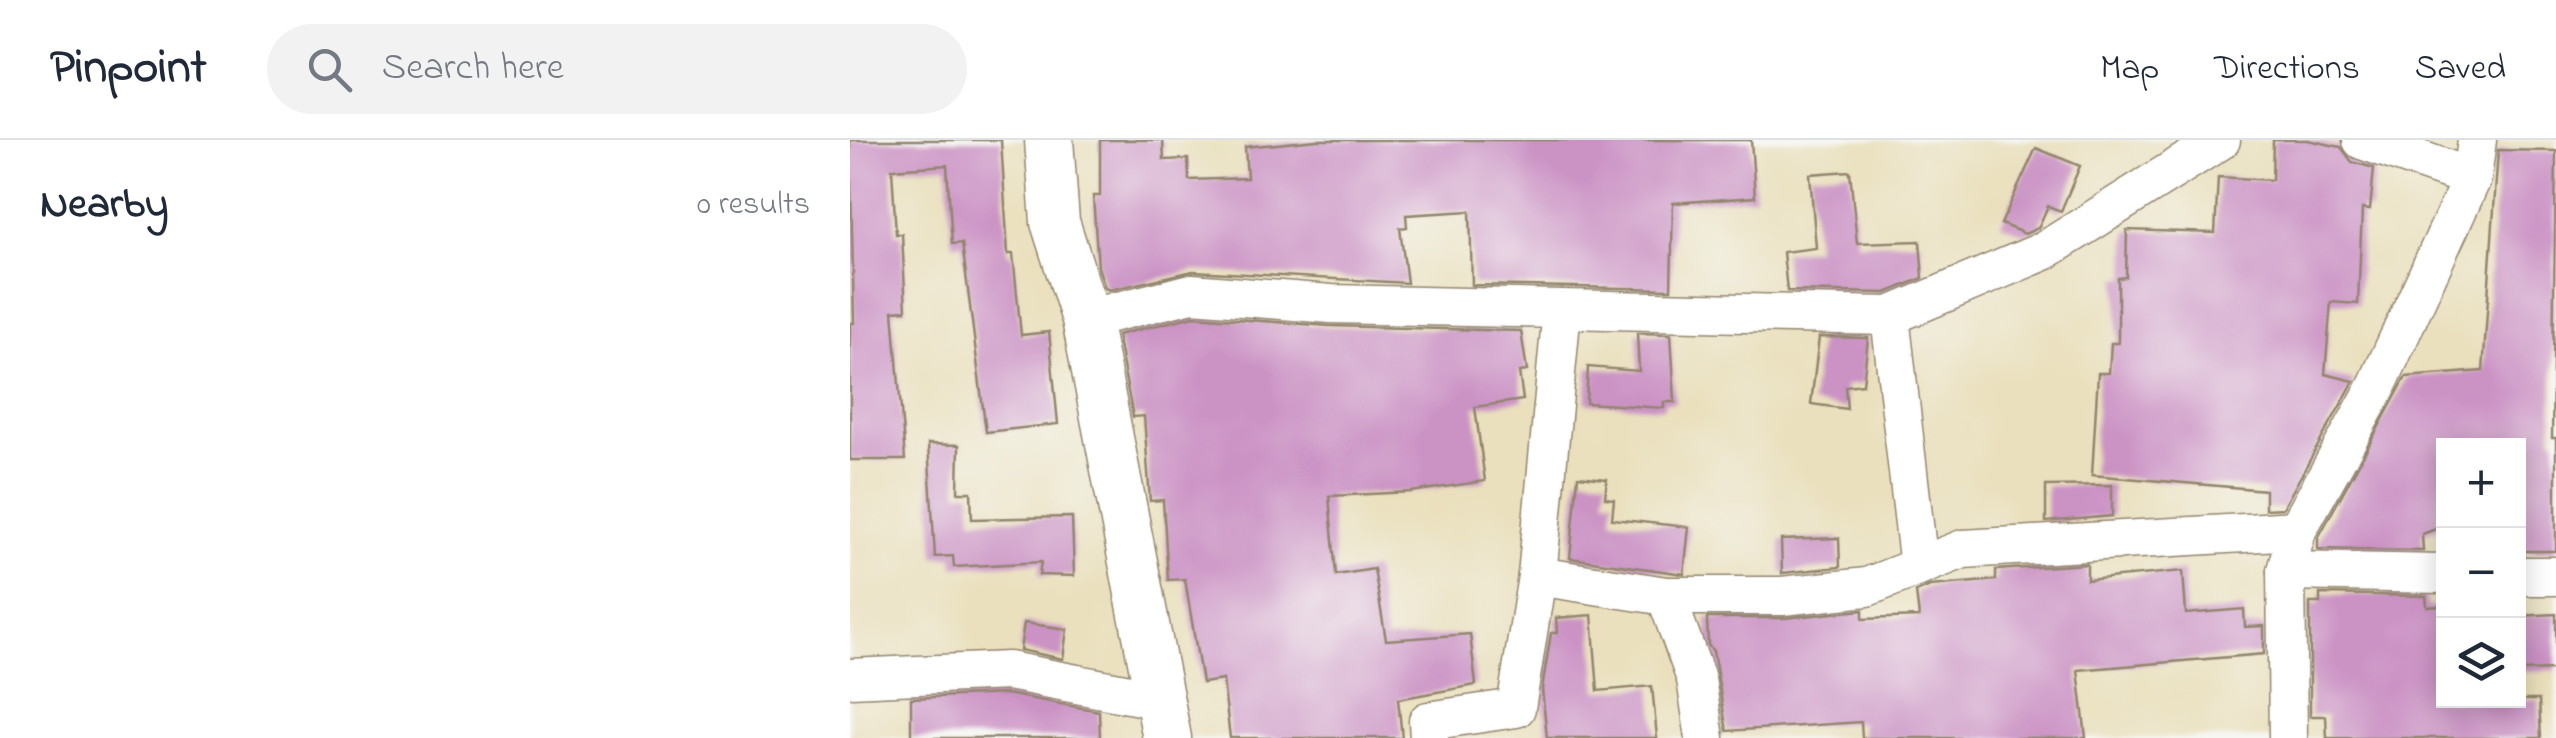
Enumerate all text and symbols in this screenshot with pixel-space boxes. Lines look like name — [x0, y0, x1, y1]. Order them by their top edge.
search box — [267, 24, 967, 114]
text: Pinpoint — [50, 34, 207, 104]
text: Search here — [382, 41, 564, 97]
icon: search — [302, 42, 357, 97]
text: Map — [2100, 44, 2159, 95]
text: Directions — [2214, 44, 2360, 95]
text: Saved — [2415, 44, 2506, 95]
text: Nearby — [40, 175, 168, 236]
text: 0 results — [697, 182, 810, 229]
map controls — [2436, 438, 2526, 708]
button: + — [2436, 438, 2526, 528]
button: − — [2436, 528, 2526, 618]
button: layers — [2436, 618, 2526, 708]

